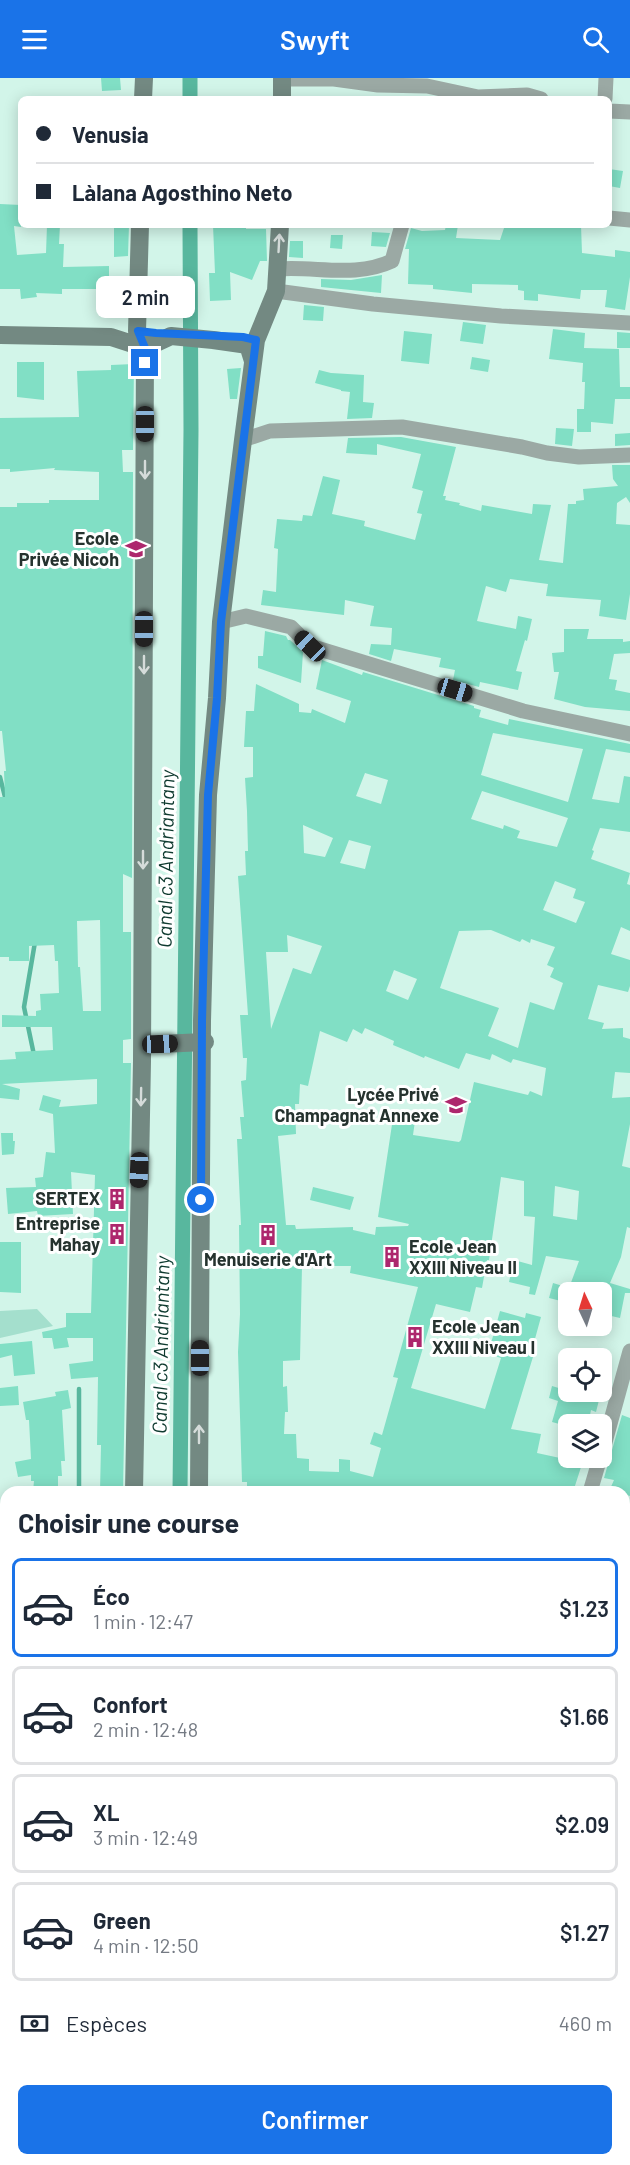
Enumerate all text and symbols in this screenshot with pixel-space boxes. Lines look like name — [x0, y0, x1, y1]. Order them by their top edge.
icon: menu — [18, 23, 51, 56]
text: Swyft — [280, 23, 350, 55]
icon: search — [579, 23, 612, 56]
text: Venusia — [72, 121, 149, 147]
text: Làlana Agosthino Neto — [72, 179, 293, 205]
one-way arrow — [274, 234, 285, 254]
callout: 2 min — [96, 276, 195, 318]
text: 2 min — [122, 285, 169, 309]
route end — [131, 349, 158, 376]
car — [136, 406, 154, 442]
one-way arrow — [139, 459, 151, 479]
place label: Ecole Privée Nicoh — [19, 527, 119, 570]
school or university icon: Ecole Privée Nicoh — [124, 537, 148, 561]
car — [135, 611, 153, 647]
car — [291, 627, 329, 665]
one-way arrow — [138, 654, 150, 674]
car — [435, 676, 475, 704]
water label: Canal c3 Andriantany — [151, 769, 179, 948]
one-way arrow — [137, 849, 149, 869]
car — [142, 1034, 178, 1054]
place label: Lycée Privé Champagnat Annexe — [274, 1083, 439, 1126]
one-way arrow — [135, 1086, 146, 1106]
school or university icon: Lycée Privé Champagnat Annexe — [444, 1093, 468, 1117]
car — [129, 1152, 149, 1188]
route start — [187, 1186, 214, 1213]
place label: SERTEX — [35, 1187, 100, 1209]
building icon: SERTEX — [105, 1187, 129, 1211]
place label: Entreprise Mahay — [16, 1212, 100, 1255]
building icon: Entreprise Mahay — [105, 1222, 129, 1246]
building icon: Menuiserie d'Art — [256, 1223, 280, 1247]
place label: Ecole Jean XXIII Niveau II — [409, 1235, 517, 1278]
building icon: Ecole Jean XXIII Niveau II — [380, 1245, 404, 1269]
place label: Menuiserie d'Art — [204, 1248, 332, 1270]
water label: Canal c3 Andriantany — [146, 1255, 174, 1434]
north arrow — [558, 1282, 612, 1336]
map controls — [558, 1282, 612, 1468]
place label: Ecole Jean XXIII Niveau I — [432, 1315, 535, 1358]
building icon: Ecole Jean XXIII Niveau I — [403, 1325, 427, 1349]
car — [191, 1340, 209, 1376]
button: locate — [558, 1348, 612, 1402]
button: layers — [558, 1414, 612, 1468]
one-way arrow — [193, 1425, 205, 1445]
text: Choisir une course — [18, 1506, 239, 1538]
icon: car — [21, 1581, 75, 1635]
text: Éco — [93, 1583, 130, 1609]
text: $1.23 — [559, 1595, 609, 1621]
text: 1 min · 12:47 — [93, 1609, 193, 1633]
icon: car — [21, 1689, 75, 1743]
text: Confort — [93, 1691, 168, 1717]
text: $1.66 — [559, 1703, 609, 1729]
text: 2 min · 12:48 — [93, 1717, 198, 1741]
icon: car — [21, 1797, 75, 1851]
text: XL — [93, 1799, 119, 1825]
text: $2.09 — [555, 1811, 609, 1837]
text: 3 min · 12:49 — [93, 1825, 198, 1849]
icon: car — [21, 1905, 75, 1959]
text: Green — [93, 1907, 151, 1933]
text: $1.27 — [560, 1919, 609, 1945]
text: 4 min · 12:50 — [93, 1933, 199, 1957]
icon: cash — [18, 2007, 51, 2040]
text: Espèces — [66, 2010, 147, 2036]
text: 460 m — [559, 2011, 612, 2035]
button: Confirmer — [18, 2085, 612, 2154]

